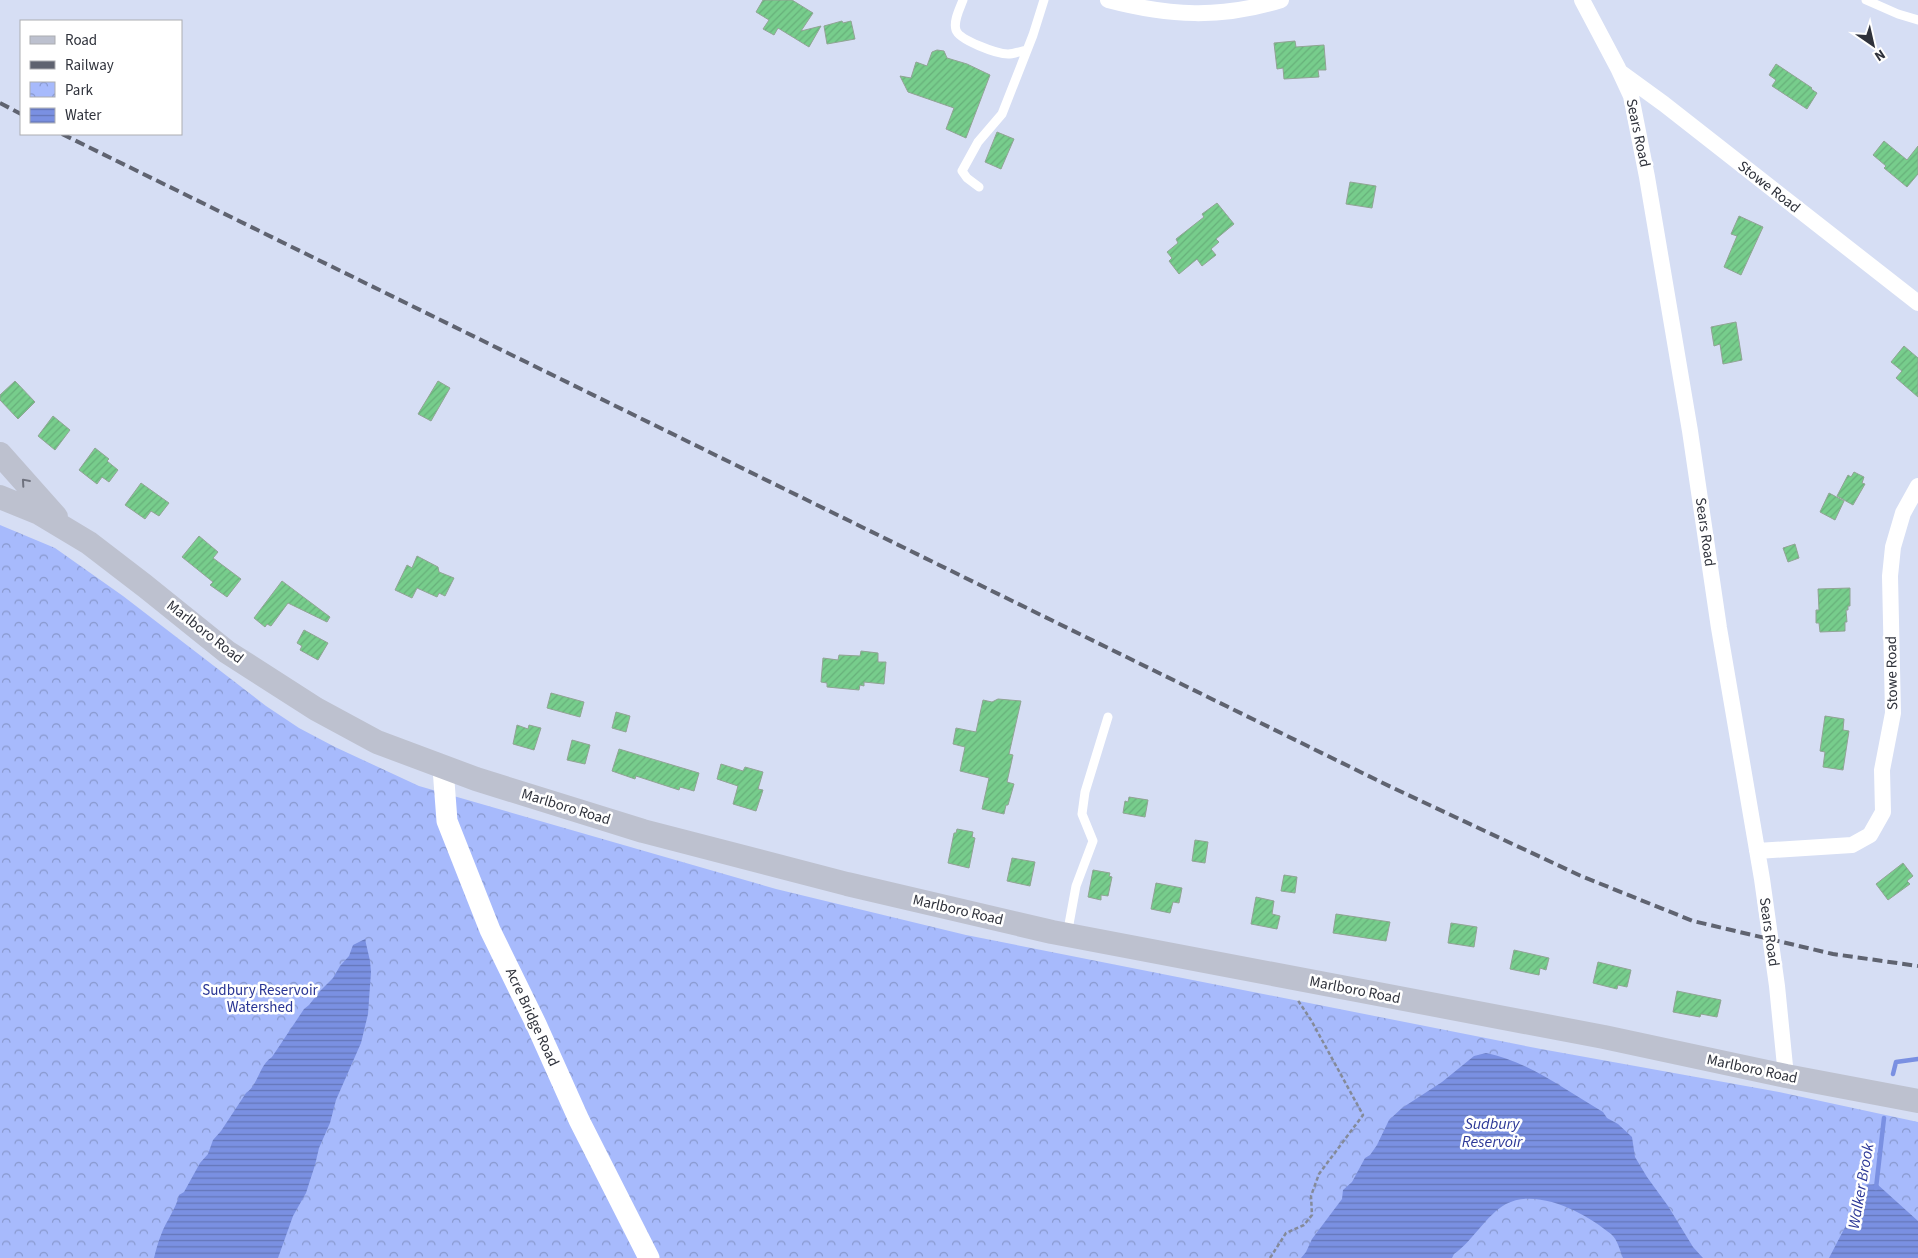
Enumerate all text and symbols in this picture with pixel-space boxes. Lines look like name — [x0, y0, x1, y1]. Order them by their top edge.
legend — [20, 20, 182, 135]
north arrow — [1848, 20, 1898, 70]
text: Road — [65, 30, 97, 51]
text: N — [1870, 44, 1889, 66]
text: Railway — [65, 55, 114, 76]
text: Park — [65, 80, 94, 101]
street label: Sears Road — [1621, 97, 1655, 169]
text: Water — [65, 105, 102, 126]
street label: Stowe Road — [1733, 156, 1805, 218]
one-way arrow — [22, 478, 31, 487]
street label: Sears Road — [1690, 496, 1720, 568]
street label: Marlboro Road — [162, 595, 248, 669]
street label: Stowe Road — [1881, 636, 1903, 710]
street label: Marlboro Road — [519, 783, 613, 831]
street label: Marlboro Road — [911, 889, 1005, 931]
street label: Sears Road — [1754, 896, 1784, 968]
street label: Acre Bridge Road — [500, 964, 564, 1070]
street label: Marlboro Road — [1308, 971, 1402, 1009]
park label: Sudbury Reservoir Watershed — [202, 980, 319, 1018]
street label: Marlboro Road — [1705, 1049, 1799, 1089]
water label: Sudbury Reservoir — [1462, 1113, 1524, 1153]
water label: Walker Brook — [1843, 1141, 1879, 1231]

